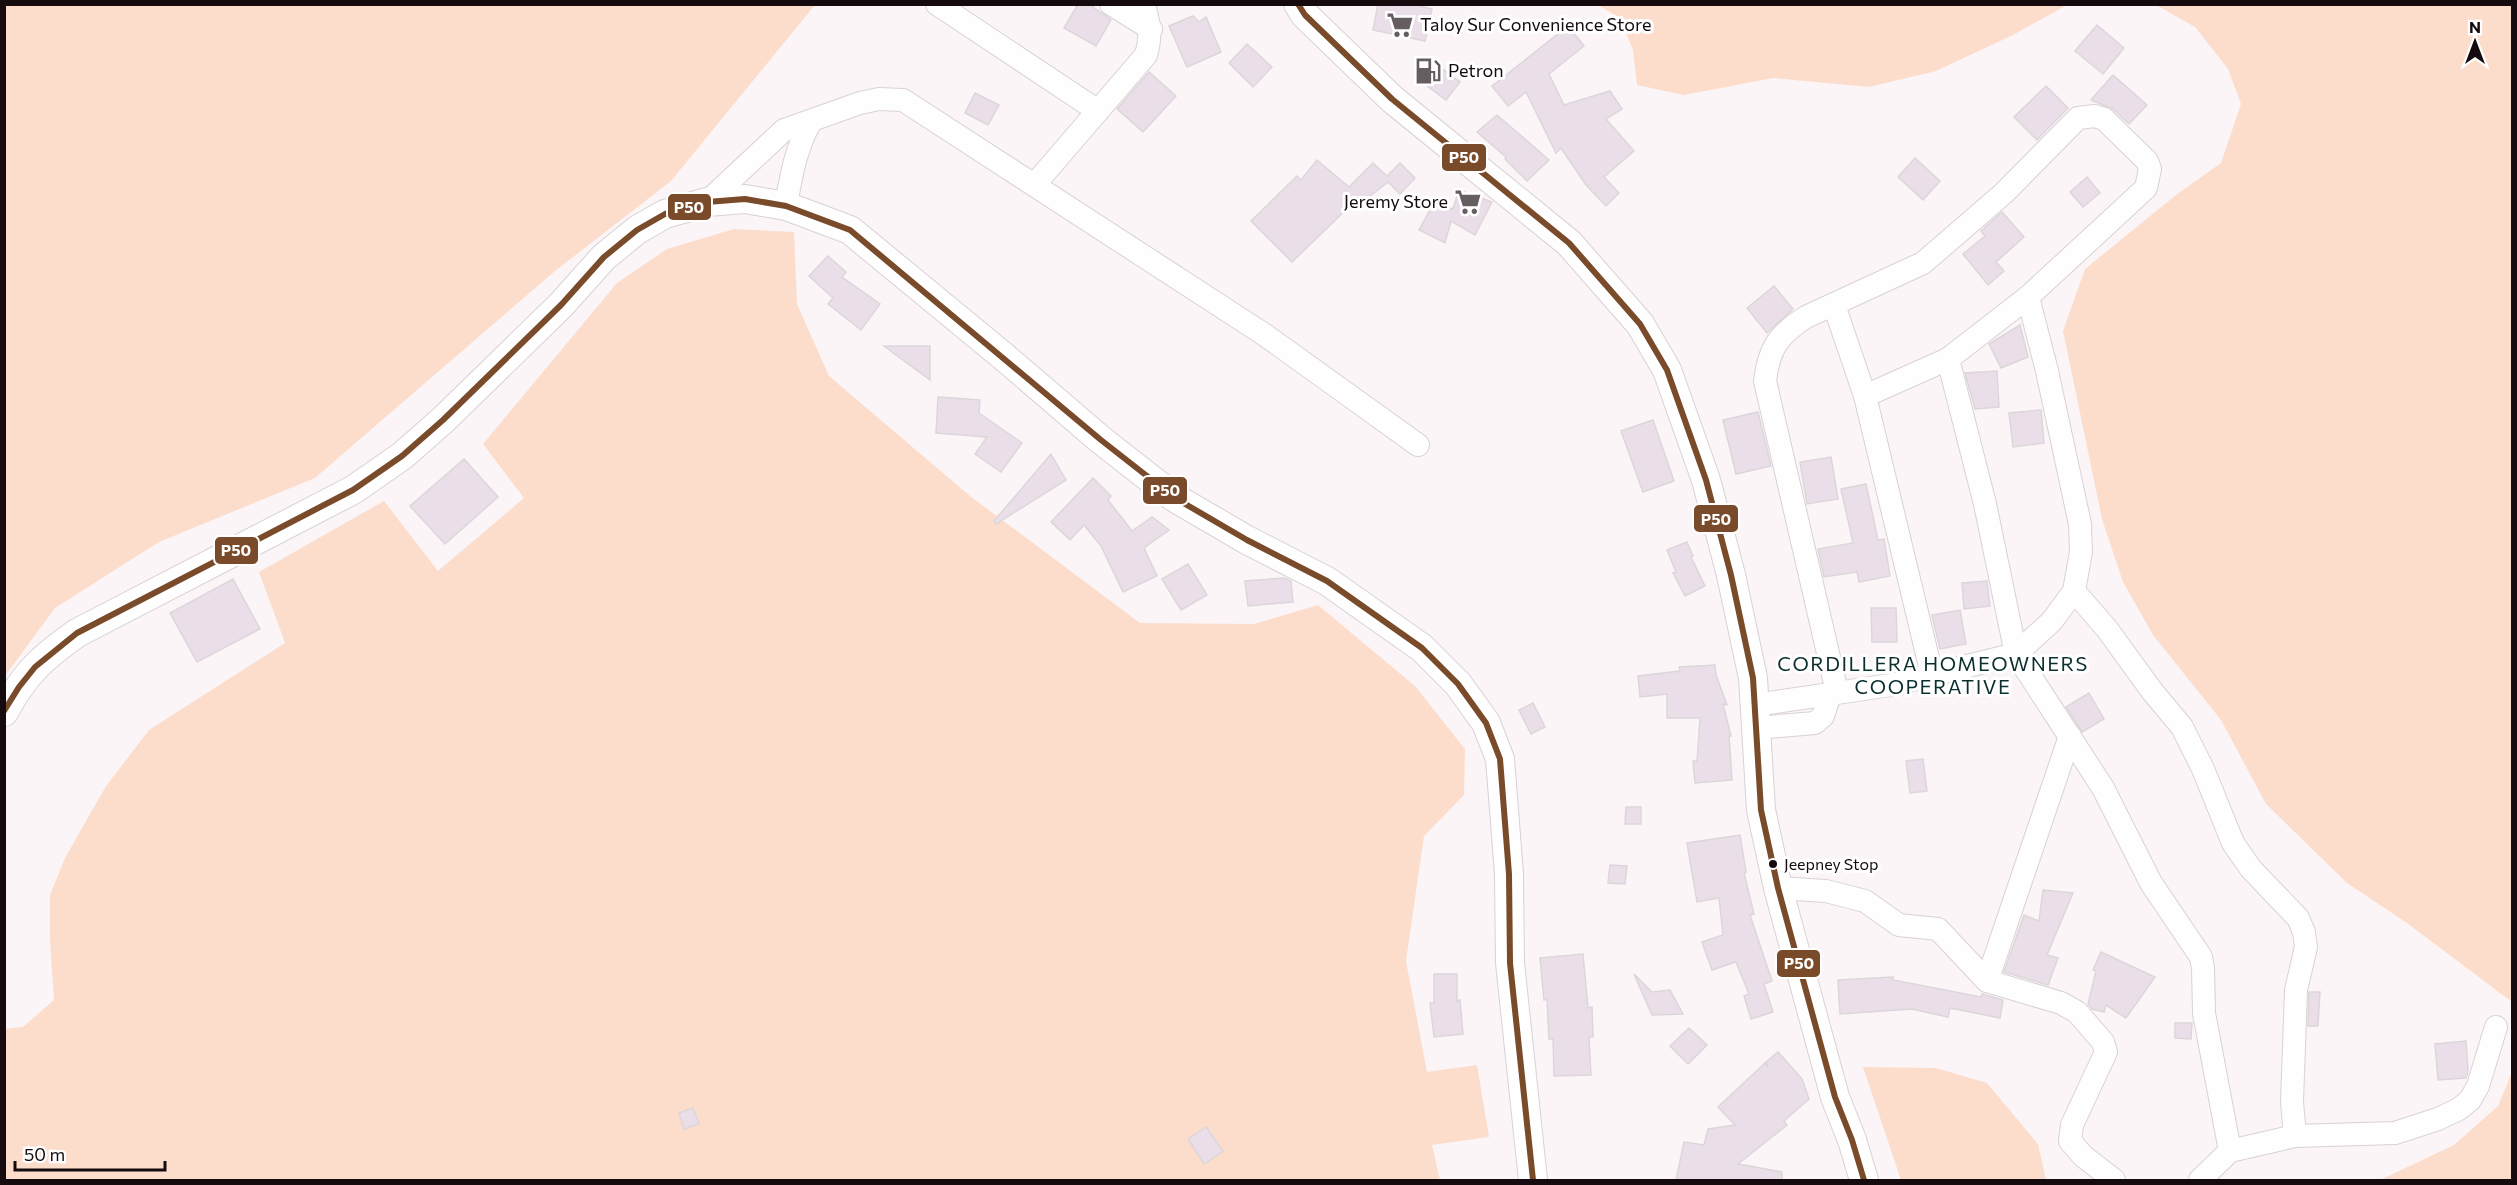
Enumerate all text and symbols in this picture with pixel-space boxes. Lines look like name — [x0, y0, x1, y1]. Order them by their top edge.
supermarket icon: Taloy Sur Convenience Store — [1385, 10, 1415, 40]
north arrow — [2445, 12, 2505, 72]
place label: Taloy Sur Convenience Store — [1420, 13, 1651, 35]
text: N — [2469, 17, 2481, 36]
fuel station icon: Petron — [1413, 56, 1443, 86]
place label: Petron — [1448, 59, 1504, 81]
line badge: P50 — [1441, 143, 1487, 172]
text: P50 — [1449, 147, 1479, 166]
supermarket icon: Jeremy Store — [1453, 187, 1483, 217]
place label: Jeremy Store — [1344, 190, 1448, 212]
line badge: P50 — [667, 193, 712, 221]
text: P50 — [674, 197, 704, 216]
line badge: P50 — [1142, 476, 1188, 505]
text: P50 — [1150, 480, 1180, 499]
line badge: P50 — [1693, 504, 1739, 533]
text: P50 — [1701, 509, 1731, 528]
line badge: P50 — [214, 536, 259, 565]
text: P50 — [221, 540, 251, 559]
district label: CORDILLERA HOMEOWNERS COOPERATIVE — [1777, 651, 2089, 698]
place label: Jeepney Stop — [1784, 854, 1878, 873]
marker: Jeepney Stop — [1767, 858, 1779, 870]
line badge: P50 — [1776, 949, 1821, 978]
text: P50 — [1784, 953, 1814, 972]
scale bar — [15, 1134, 165, 1172]
text: 50 m — [24, 1143, 65, 1165]

